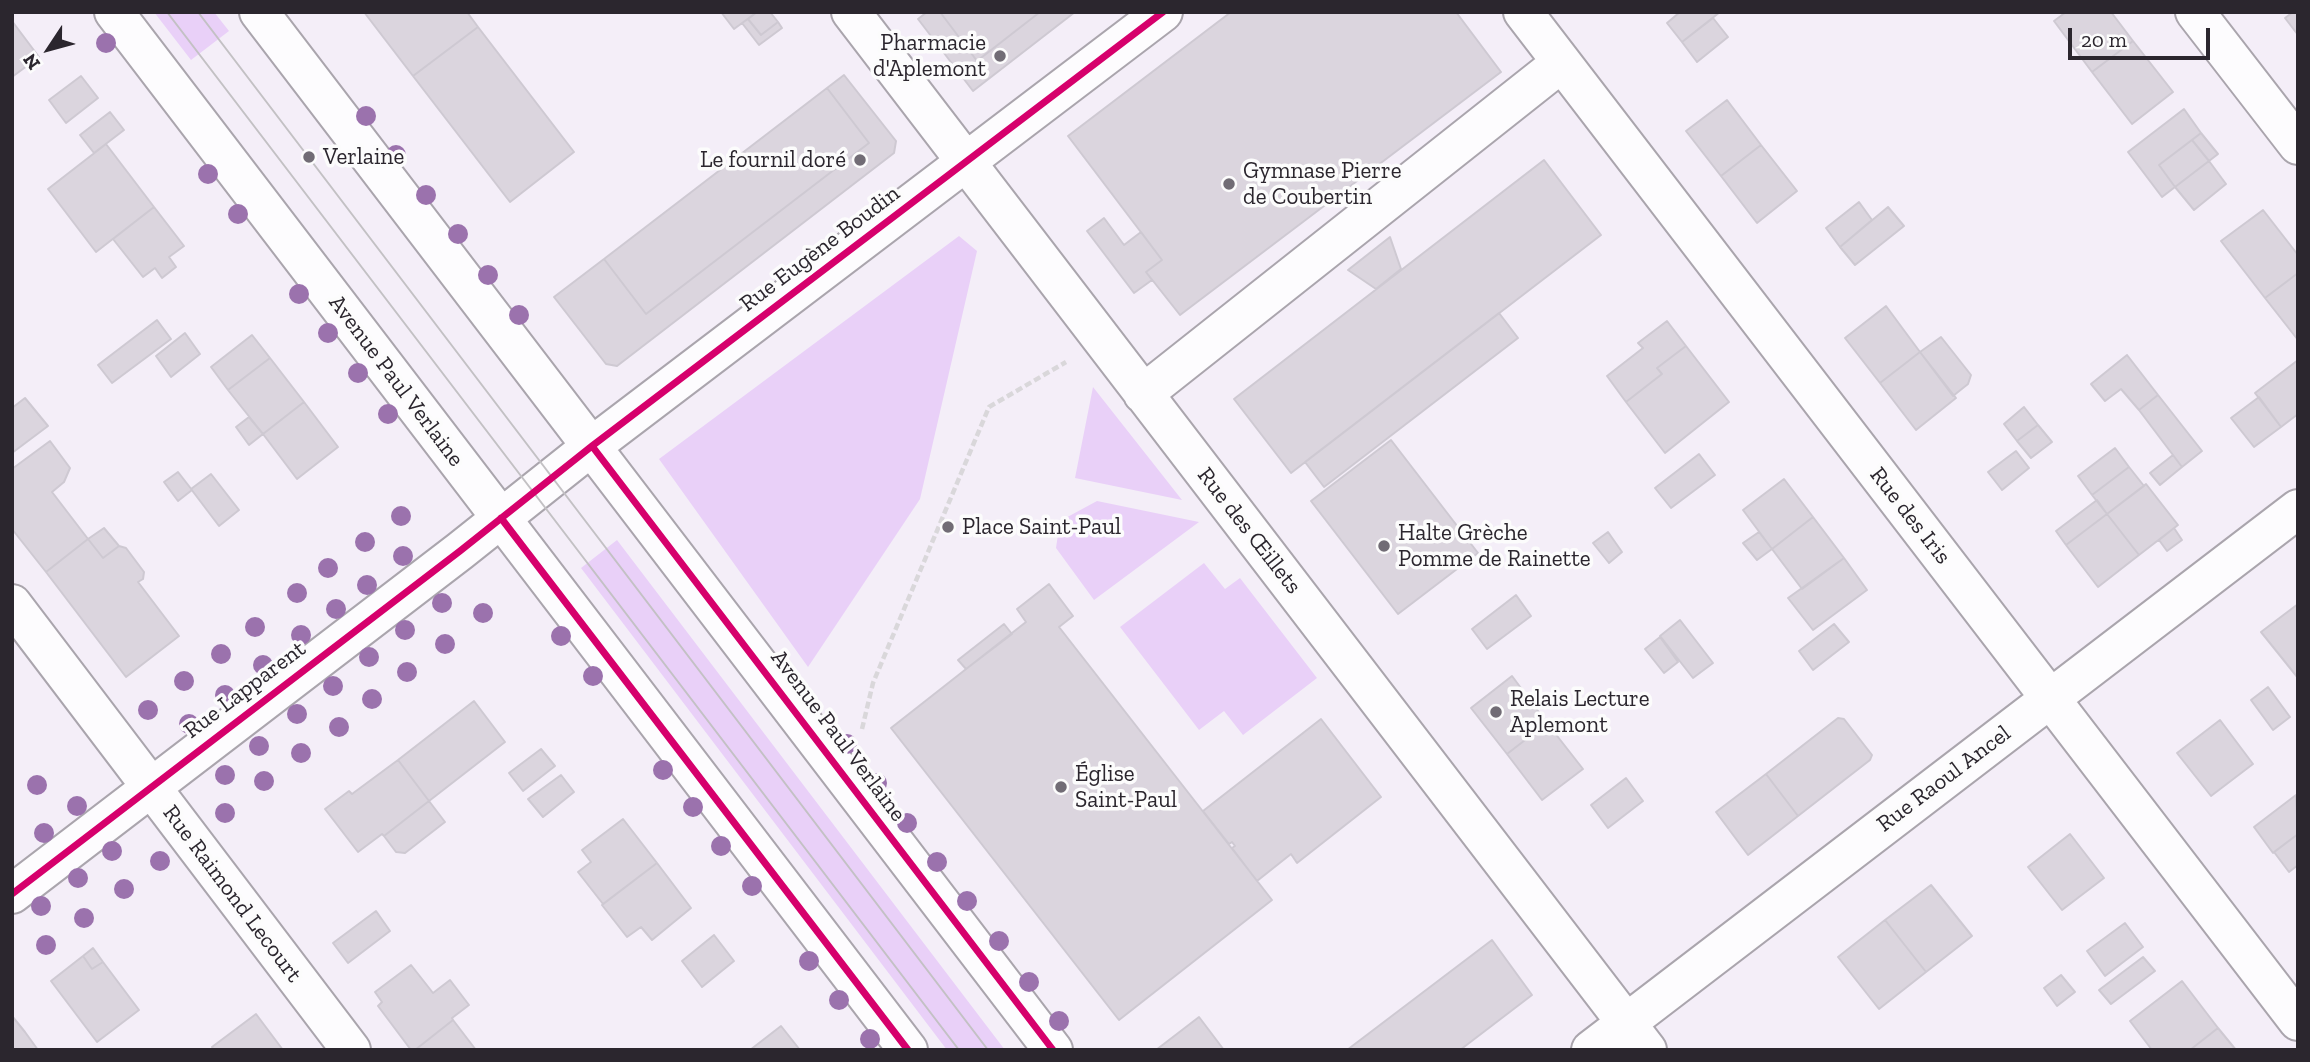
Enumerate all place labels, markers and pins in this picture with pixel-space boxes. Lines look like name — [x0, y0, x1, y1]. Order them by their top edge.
place label: Pharmacie d'Aplemont — [873, 29, 986, 83]
marker: Pharmacie d'Aplemont — [992, 48, 1008, 64]
place label: Verlaine — [323, 143, 404, 171]
place label: Le fournil doré — [700, 146, 846, 174]
marker: Verlaine — [301, 149, 317, 165]
marker: Le fournil doré — [852, 152, 868, 168]
place label: Gymnase Pierre de Coubertin — [1243, 157, 1401, 211]
marker: Gymnase Pierre de Coubertin — [1221, 176, 1237, 192]
place label: Place Saint-Paul — [962, 513, 1121, 541]
marker: Place Saint-Paul — [940, 519, 956, 535]
place label: Halte Grèche Pomme de Rainette — [1398, 519, 1590, 573]
marker: Halte Grèche Pomme de Rainette — [1376, 538, 1392, 554]
place label: Relais Lecture Aplemont — [1510, 685, 1650, 739]
marker: Relais Lecture Aplemont — [1488, 704, 1504, 720]
place label: Église Saint-Paul — [1075, 760, 1177, 814]
marker: Église Saint-Paul — [1053, 779, 1069, 795]

